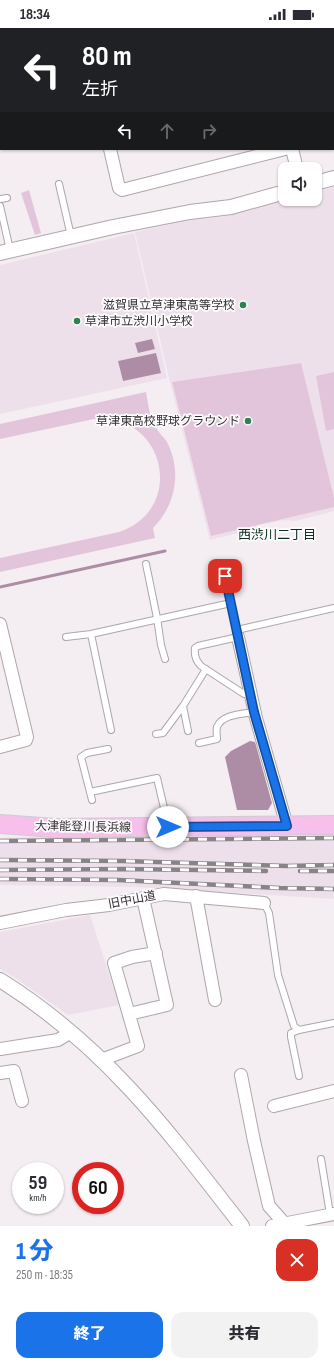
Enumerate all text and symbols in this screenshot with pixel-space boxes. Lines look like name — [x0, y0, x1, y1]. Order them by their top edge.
text: 18:34 — [20, 5, 50, 24]
text: 80 m — [82, 40, 131, 73]
icon: left — [16, 44, 68, 96]
text: 左折 — [82, 79, 118, 100]
icon: left — [114, 120, 136, 142]
icon: ahead — [156, 120, 178, 142]
icon: right — [198, 120, 220, 142]
map controls — [278, 162, 322, 206]
button: sound — [278, 162, 322, 206]
place label: 滋賀県立草津東高等学校 — [103, 298, 235, 313]
marker: 滋賀県立草津東高等学校 — [238, 300, 248, 310]
place label: 草津市立渋川小学校 — [85, 314, 193, 329]
marker: 草津市立渋川小学校 — [72, 316, 82, 326]
place label: 草津東高校野球グラウンド — [96, 414, 240, 429]
marker: 草津東高校野球グラウンド — [243, 416, 253, 426]
district label: 西渋川二丁目 — [238, 527, 316, 543]
pin — [208, 559, 242, 593]
icon: arrive — [214, 565, 236, 587]
position arrow — [147, 806, 189, 848]
street label: 大津能登川長浜線 — [35, 819, 131, 835]
street label: 旧中山道 — [107, 888, 157, 912]
speed limit sign: 60 — [72, 1162, 124, 1214]
text: 59 — [29, 1171, 47, 1195]
text: km/h — [29, 1192, 47, 1204]
text: 1 分 — [16, 1237, 54, 1266]
button: close — [276, 1239, 318, 1281]
text: 250 m · 18:35 — [16, 1267, 73, 1283]
button: 終了 — [16, 1312, 163, 1358]
button: 共有 — [171, 1312, 318, 1358]

